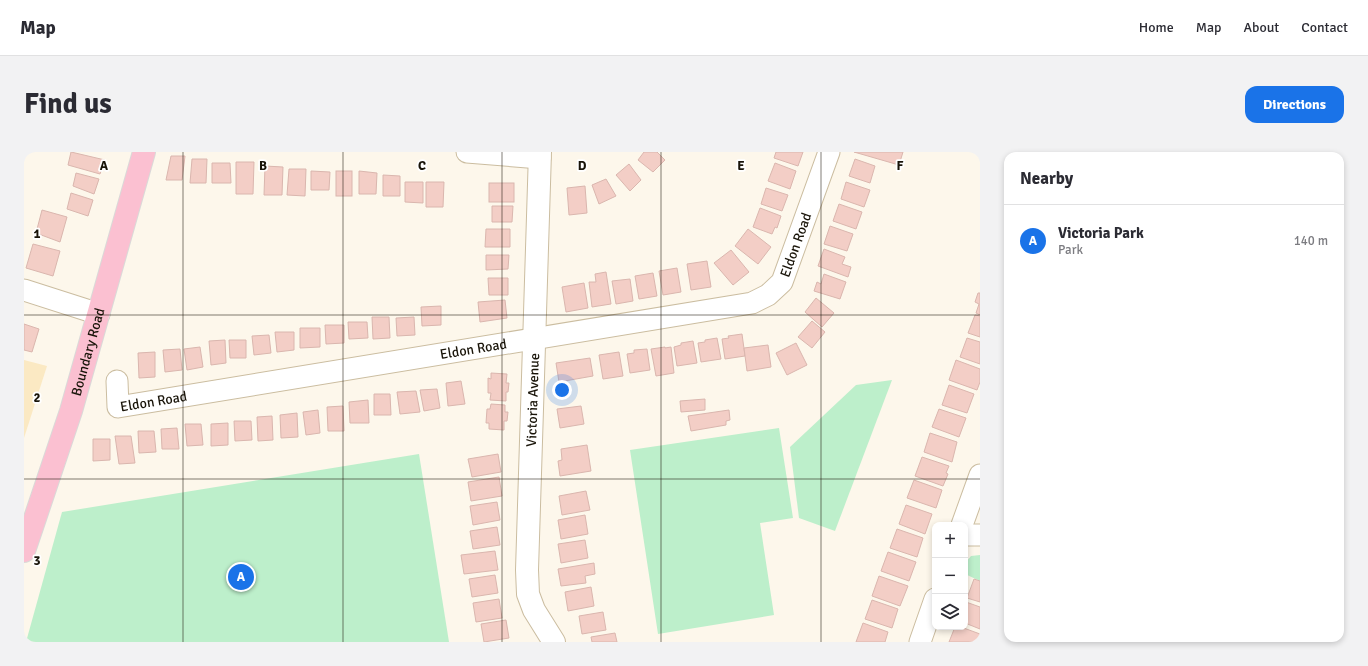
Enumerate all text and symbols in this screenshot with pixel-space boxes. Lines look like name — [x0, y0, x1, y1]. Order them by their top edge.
text: Map — [20, 16, 56, 40]
text: Home — [1139, 19, 1174, 36]
text: Map — [1196, 19, 1221, 36]
text: About — [1243, 19, 1279, 36]
text: Contact — [1301, 19, 1348, 36]
button: Directions — [1245, 86, 1344, 123]
text: Find us — [24, 87, 112, 121]
text: A — [100, 158, 109, 174]
text: B — [259, 158, 267, 174]
text: C — [418, 158, 426, 174]
text: D — [578, 158, 587, 174]
text: E — [737, 158, 745, 174]
text: F — [897, 158, 904, 174]
text: Nearby — [1020, 168, 1073, 189]
street label: Eldon Road — [776, 210, 815, 279]
text: Victoria Park — [1058, 224, 1144, 242]
text: 1 — [33, 226, 41, 242]
text: A — [1029, 233, 1037, 249]
text: 140 m — [1294, 233, 1328, 249]
text: Park — [1058, 242, 1083, 258]
street label: Boundary Road — [67, 306, 108, 398]
street label: Eldon Road — [439, 335, 508, 363]
street label: Victoria Avenue — [523, 353, 543, 447]
your location — [552, 380, 572, 400]
street label: Eldon Road — [119, 387, 188, 415]
text: 2 — [33, 390, 41, 406]
map controls — [932, 522, 968, 630]
button: + — [932, 522, 968, 558]
text: 3 — [33, 553, 41, 569]
button: − — [932, 558, 968, 594]
pin: A — [228, 562, 254, 592]
button: layers — [932, 594, 968, 630]

